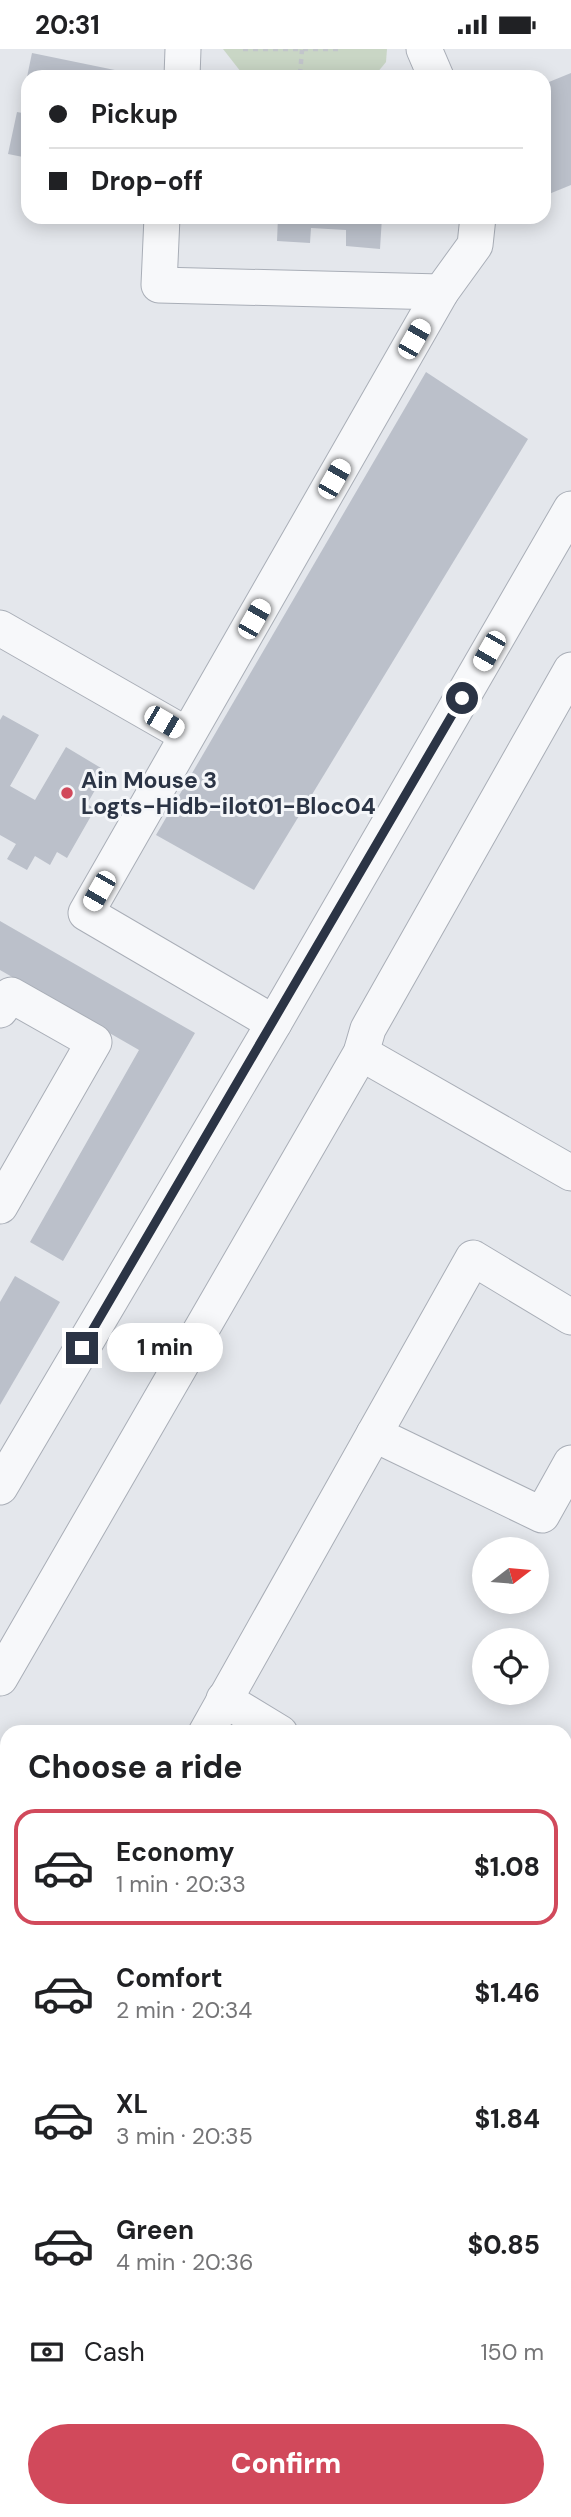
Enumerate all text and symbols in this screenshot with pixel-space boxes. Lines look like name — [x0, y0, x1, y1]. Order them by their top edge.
text: 20:31 — [35, 8, 100, 42]
text: Pickup — [91, 97, 178, 131]
text: Drop-off — [91, 164, 203, 198]
car — [395, 316, 434, 362]
car — [315, 456, 354, 502]
car — [235, 596, 274, 642]
car — [470, 628, 509, 674]
route start — [446, 682, 478, 714]
car — [141, 702, 188, 742]
place label: Ain Mouse 3 Logts-Hidb-ilot01-Bloc04 — [81, 765, 376, 821]
marker: Ain Mouse 3 Logts-Hidb-ilot01-Bloc04 — [59, 785, 75, 801]
car — [80, 868, 119, 914]
callout: 1 min — [106, 1323, 222, 1373]
route end — [66, 1332, 98, 1364]
text: 1 min — [137, 1332, 193, 1362]
north arrow — [472, 1537, 550, 1613]
map controls — [472, 1537, 549, 1705]
button: locate — [472, 1628, 549, 1705]
text: Choose a ride — [28, 1746, 243, 1788]
text: Economy — [116, 1835, 234, 1869]
icon: car — [32, 1836, 95, 1899]
text: $1.08 — [474, 1850, 540, 1884]
text: 1 min · 20:33 — [116, 1869, 246, 1899]
text: Comfort — [116, 1961, 222, 1995]
icon: car — [32, 1962, 95, 2025]
text: $1.46 — [474, 1976, 540, 2010]
text: 2 min · 20:34 — [116, 1995, 252, 2025]
text: XL — [116, 2087, 148, 2121]
icon: car — [32, 2088, 95, 2151]
text: $1.84 — [474, 2102, 540, 2136]
text: 3 min · 20:35 — [116, 2121, 253, 2151]
text: Green — [116, 2213, 194, 2247]
icon: car — [32, 2214, 95, 2277]
text: $0.85 — [468, 2228, 540, 2262]
text: 4 min · 20:36 — [116, 2247, 254, 2277]
icon: cash — [28, 2333, 66, 2371]
text: Cash — [84, 2335, 145, 2369]
text: 150 m — [480, 2337, 544, 2367]
button: Confirm — [28, 2424, 544, 2504]

